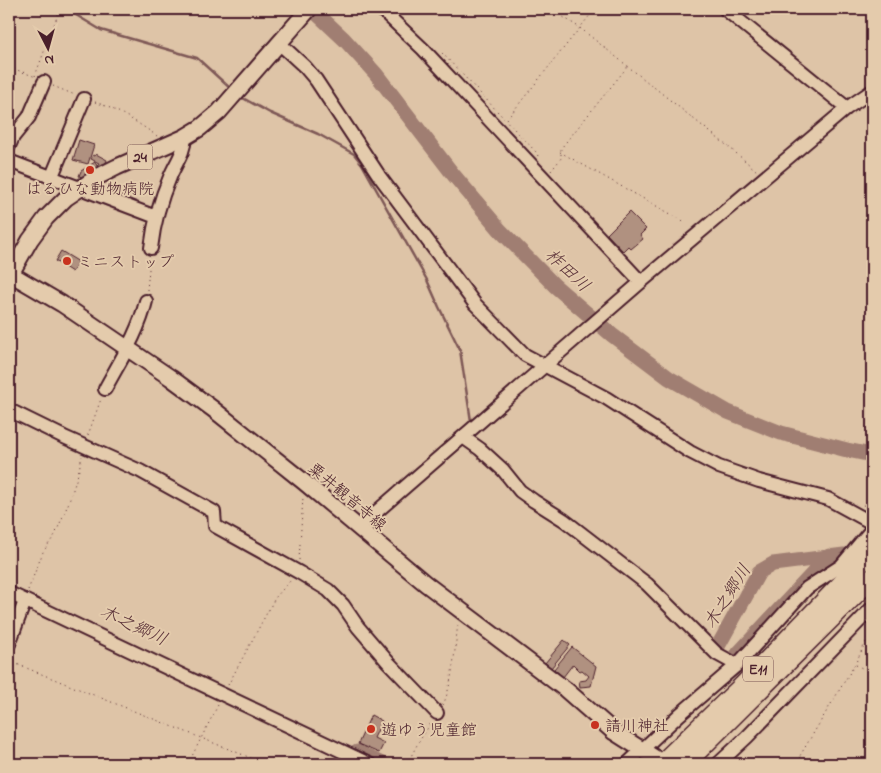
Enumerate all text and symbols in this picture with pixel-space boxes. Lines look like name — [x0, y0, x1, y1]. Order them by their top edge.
north arrow — [22, 22, 72, 72]
text: N — [43, 49, 55, 70]
road number: 24 — [128, 144, 152, 170]
marker: はるひな動物病院 — [84, 164, 96, 176]
place label: はるひな動物病院 — [26, 178, 154, 202]
water label: 柞田川 — [538, 244, 595, 299]
place label: ミニストップ — [77, 251, 175, 275]
marker: ミニストップ — [61, 255, 73, 267]
street label: 粟井観音寺線 — [302, 457, 391, 538]
water label: 木之郷川 — [699, 560, 759, 634]
water label: 木之郷川 — [95, 600, 171, 654]
road number: E11 — [743, 656, 773, 682]
place label: 請川神社 — [605, 715, 669, 739]
place label: 遊ゆう児童館 — [381, 719, 477, 743]
marker: 請川神社 — [589, 719, 601, 731]
marker: 遊ゆう児童館 — [365, 723, 377, 735]

